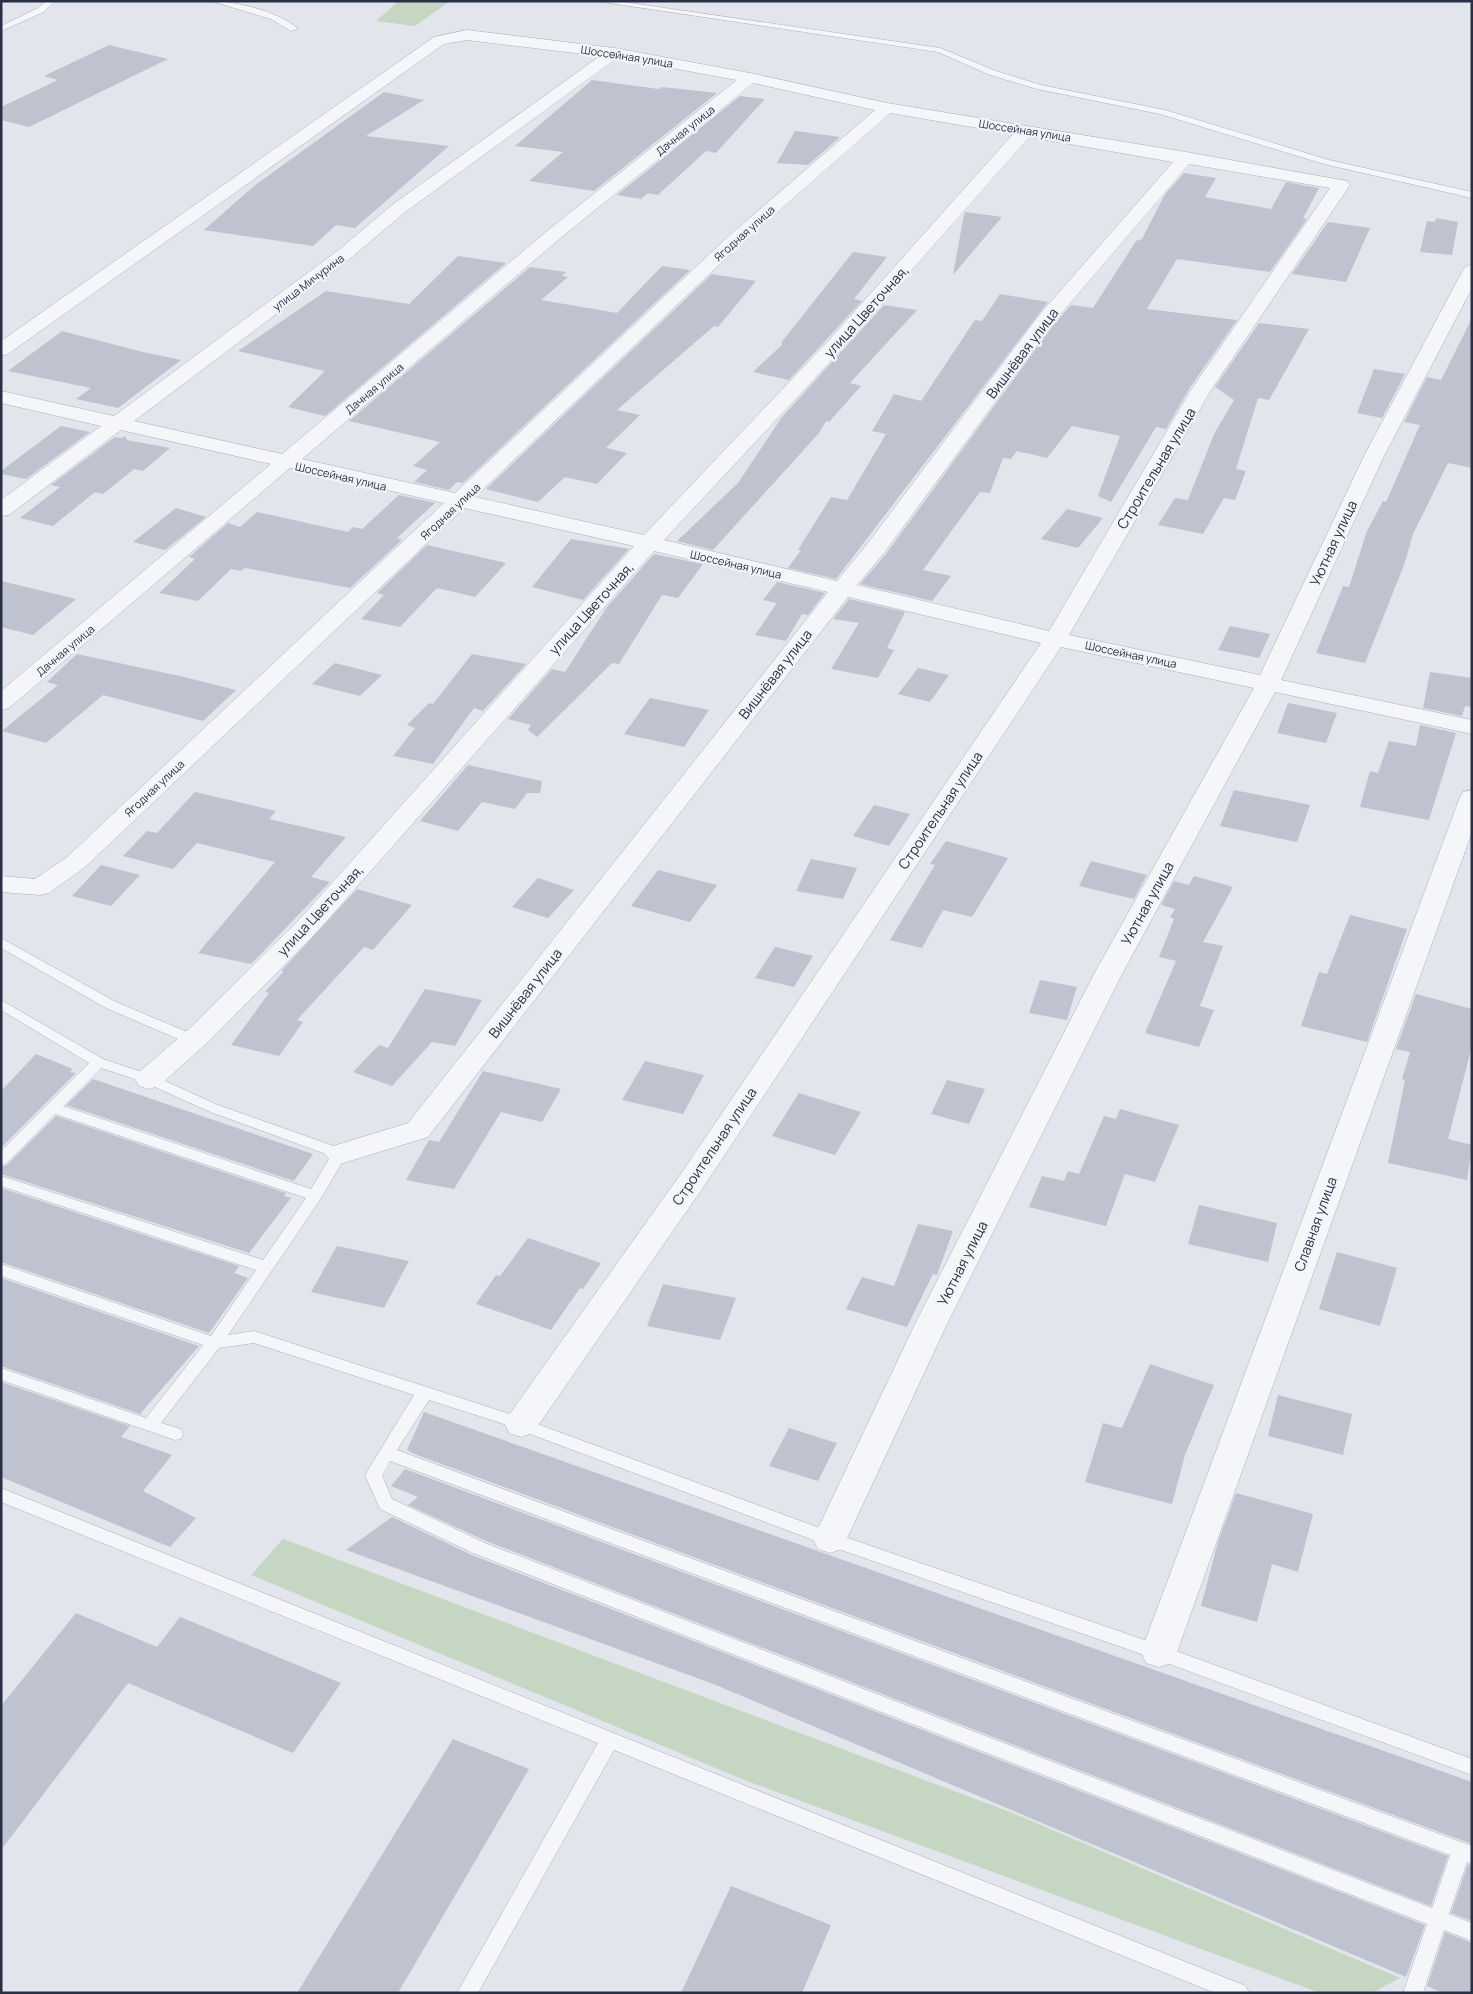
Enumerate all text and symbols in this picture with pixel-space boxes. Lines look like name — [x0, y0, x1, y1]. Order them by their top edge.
street label: Шоссейная улица — [580, 41, 674, 71]
street label: Дачная улица — [652, 101, 718, 159]
street label: Шоссейная улица — [978, 115, 1072, 145]
street label: Ягодная улица — [710, 202, 778, 264]
street label: улица Мичурина — [269, 250, 347, 314]
street label: улица Цветочная, — [819, 261, 913, 361]
street label: Вишнёвая улица — [982, 304, 1062, 402]
street label: Дачная улица — [342, 359, 406, 417]
street label: Строительная улица — [1112, 404, 1200, 532]
street label: Шоссейная улица — [294, 458, 388, 494]
street label: Ягодная улица — [417, 479, 483, 543]
street label: Уютная улица — [1305, 497, 1361, 589]
street label: Шоссейная улица — [689, 546, 783, 582]
street label: улица Цветочная, — [544, 558, 638, 658]
street label: Дачная улица — [33, 621, 97, 679]
street label: Вишнёвая улица — [734, 625, 816, 723]
street label: Шоссейная улица — [1084, 637, 1178, 671]
street label: Строительная улица — [893, 747, 987, 873]
street label: Ягодная улица — [121, 756, 187, 820]
street label: Уютная улица — [1116, 858, 1178, 948]
street label: улица Цветочная, — [273, 860, 367, 960]
street label: Вишнёвая улица — [484, 944, 566, 1042]
street label: Строительная улица — [667, 1083, 761, 1209]
street label: Славная улица — [1289, 1174, 1341, 1274]
street label: Уютная улица — [933, 1217, 991, 1309]

